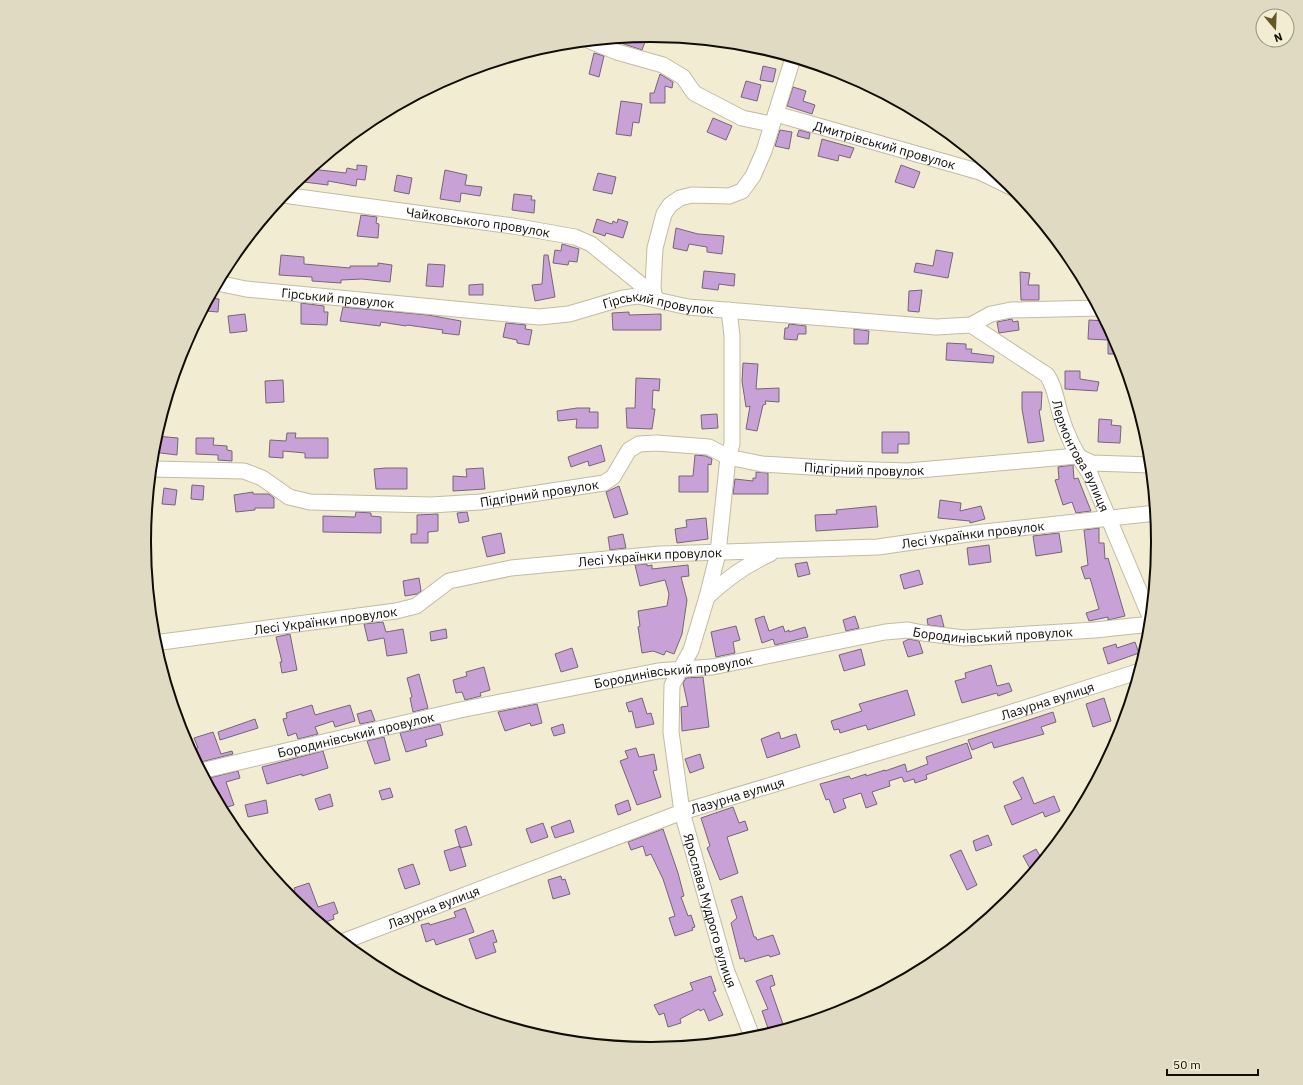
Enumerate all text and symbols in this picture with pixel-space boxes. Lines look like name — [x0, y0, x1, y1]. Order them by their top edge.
north arrow — [1255, 8, 1295, 48]
text: N — [1272, 30, 1284, 45]
street label: Дмитрівський провулок — [812, 117, 958, 173]
street label: Чайковського провулок — [405, 203, 551, 241]
street label: Гірський провулок — [281, 284, 395, 312]
street label: Гірський провулок — [600, 287, 715, 318]
street label: Лермонтова вулиця — [1048, 398, 1113, 514]
street label: Підгірний провулок — [804, 458, 925, 480]
street label: Підгірний провулок — [479, 475, 600, 510]
street label: Лесі Українки провулок — [900, 517, 1045, 552]
street label: Лесі Українки провулок — [577, 544, 722, 570]
street label: Лесі Українки провулок — [253, 602, 398, 638]
street label: Бородинівський провулок — [911, 623, 1073, 647]
street label: Бородинівський провулок — [593, 651, 754, 692]
street label: Лазурна вулиця — [999, 678, 1096, 724]
street label: Бородинівський провулок — [276, 708, 436, 761]
street label: Лазурна вулиця — [689, 773, 787, 817]
street label: Ярослава Мудрого вулиця — [680, 831, 741, 990]
street label: Лазурна вулиця — [385, 882, 482, 932]
scale bar — [1167, 1051, 1258, 1077]
text: 50 m — [1173, 1057, 1201, 1072]

